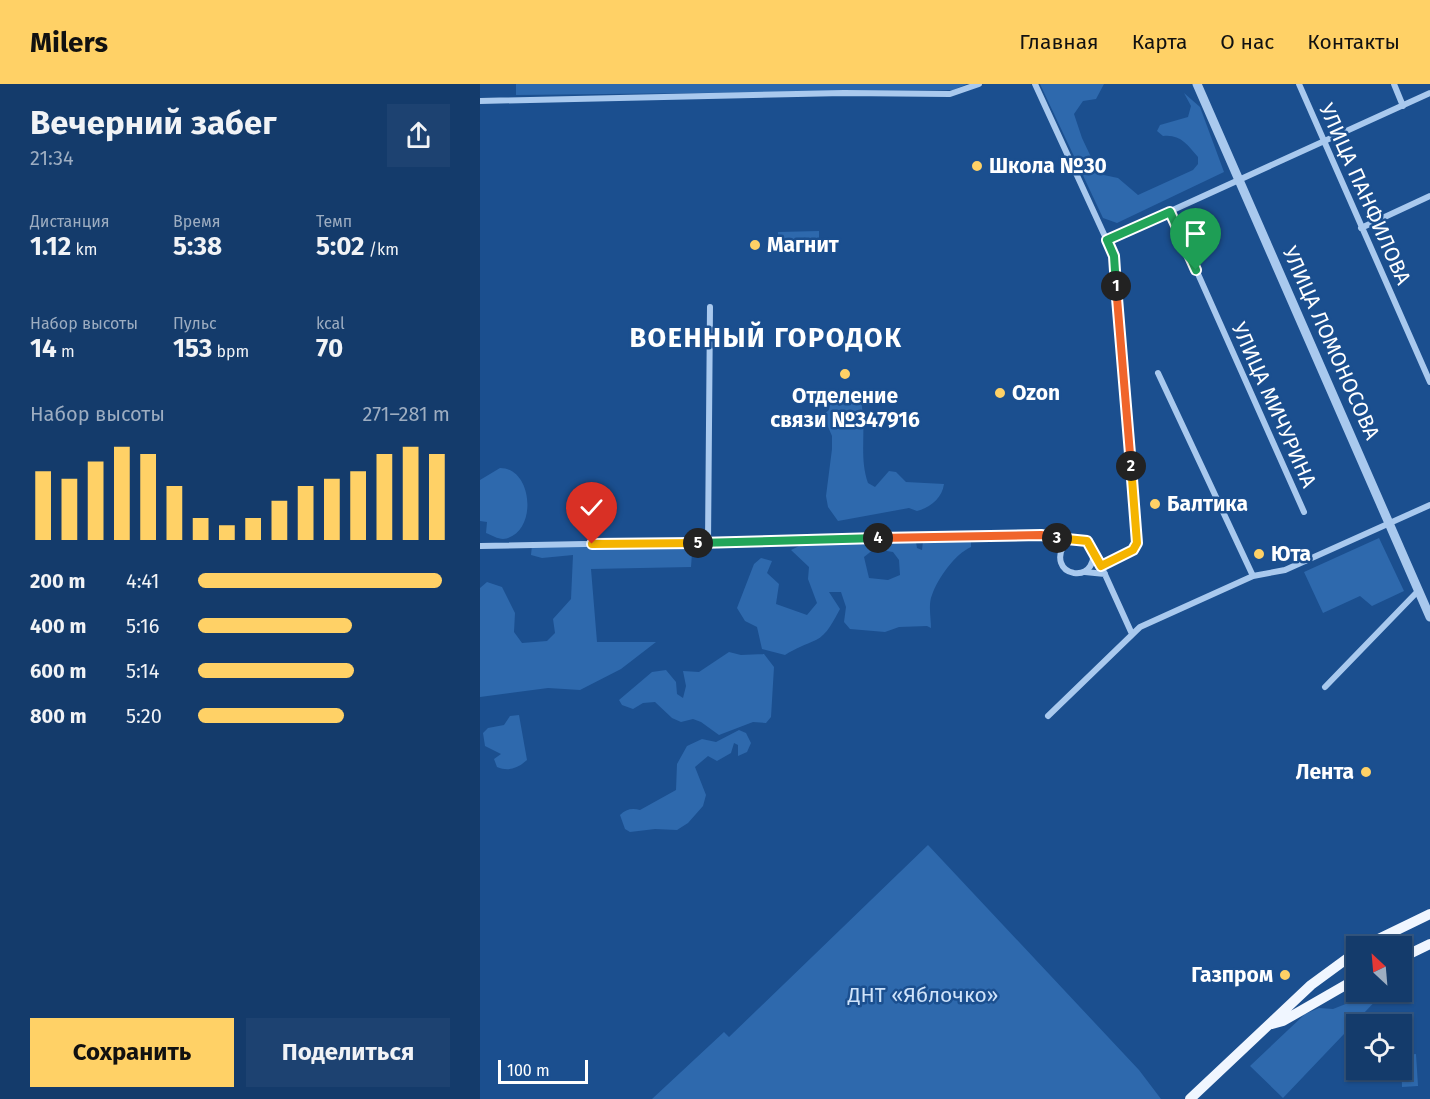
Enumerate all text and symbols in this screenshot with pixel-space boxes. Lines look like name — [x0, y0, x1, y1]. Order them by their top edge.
text: Milers — [30, 26, 108, 59]
text: Главная — [1019, 29, 1099, 55]
text: Карта — [1132, 29, 1187, 55]
text: О нас — [1220, 29, 1274, 55]
text: Контакты — [1307, 29, 1400, 55]
street label: УЛИЦА ПАНФИЛОВА — [1313, 99, 1417, 289]
text: Вечерний забег — [30, 103, 276, 143]
button: share — [387, 104, 450, 167]
text: 21:34 — [30, 146, 74, 170]
place label: Школа №30 — [989, 153, 1107, 179]
marker: Школа №30 — [970, 159, 984, 173]
pin — [1170, 208, 1221, 270]
text: Дистанция — [30, 212, 110, 231]
text: Время — [173, 212, 221, 231]
text: Темп — [316, 212, 352, 231]
icon: arrive — [1179, 217, 1212, 250]
text: 1.12 — [30, 231, 71, 262]
text: 5:38 — [173, 231, 222, 262]
text: 5:02 — [316, 231, 365, 262]
place label: Магнит — [767, 232, 840, 258]
marker: Магнит — [748, 238, 762, 252]
text: km — [71, 240, 97, 259]
text: /km — [365, 240, 399, 259]
street label: УЛИЦА ЛОМОНОСОВА — [1277, 242, 1385, 444]
pin: 1 — [1101, 271, 1131, 301]
text: 1 — [1112, 276, 1120, 295]
text: Набор высоты — [30, 314, 138, 333]
text: Пульс — [173, 314, 217, 333]
text: kcal — [316, 314, 345, 333]
street label: УЛИЦА МИЧУРИНА — [1226, 318, 1322, 492]
district label: ВОЕННЫЙ ГОРОДОК — [629, 321, 903, 354]
text: 14 — [30, 333, 57, 364]
text: 153 — [173, 333, 212, 364]
text: 70 — [316, 333, 343, 364]
text: m — [57, 342, 75, 361]
text: bpm — [212, 342, 249, 361]
marker: Отделение связи №347916 — [838, 367, 852, 381]
place label: Ozon — [1012, 380, 1060, 406]
place label: Отделение связи №347916 — [770, 383, 920, 433]
marker: Ozon — [993, 386, 1007, 400]
text: Набор высоты — [30, 402, 165, 426]
text: 271–281 m — [363, 402, 450, 426]
pin: 2 — [1116, 451, 1146, 481]
text: 2 — [1127, 456, 1135, 475]
pin — [566, 482, 617, 544]
icon: check — [575, 491, 608, 524]
place label: Балтика — [1167, 491, 1248, 517]
marker: Балтика — [1148, 497, 1162, 511]
pin: 4 — [863, 523, 893, 553]
pin: 3 — [1042, 523, 1072, 553]
pin: 5 — [683, 528, 713, 558]
text: 4 — [873, 528, 883, 547]
text: 3 — [1053, 528, 1061, 547]
text: 5 — [694, 533, 702, 552]
place label: Юта — [1271, 541, 1311, 567]
marker: Юта — [1252, 547, 1266, 561]
text: 200 m — [30, 569, 85, 593]
text: 4:41 — [126, 569, 159, 593]
text: 400 m — [30, 614, 86, 638]
text: 5:16 — [126, 614, 159, 638]
text: 600 m — [30, 659, 86, 683]
text: 5:14 — [126, 659, 159, 683]
text: 800 m — [30, 704, 87, 728]
text: 5:20 — [126, 704, 162, 728]
place label: Лента — [1296, 759, 1354, 785]
marker: Лента — [1359, 765, 1373, 779]
north arrow — [1346, 936, 1412, 1002]
map controls — [1346, 936, 1412, 1080]
place label: Газпром — [1191, 962, 1273, 988]
marker: Газпром — [1278, 968, 1292, 982]
park label: ДНТ «Яблочко» — [847, 982, 998, 1008]
button: locate — [1346, 1014, 1412, 1080]
button: Сохранить — [30, 1018, 234, 1087]
button: Поделиться — [246, 1018, 450, 1087]
scale bar — [498, 1057, 588, 1084]
text: 100 m — [507, 1061, 550, 1080]

